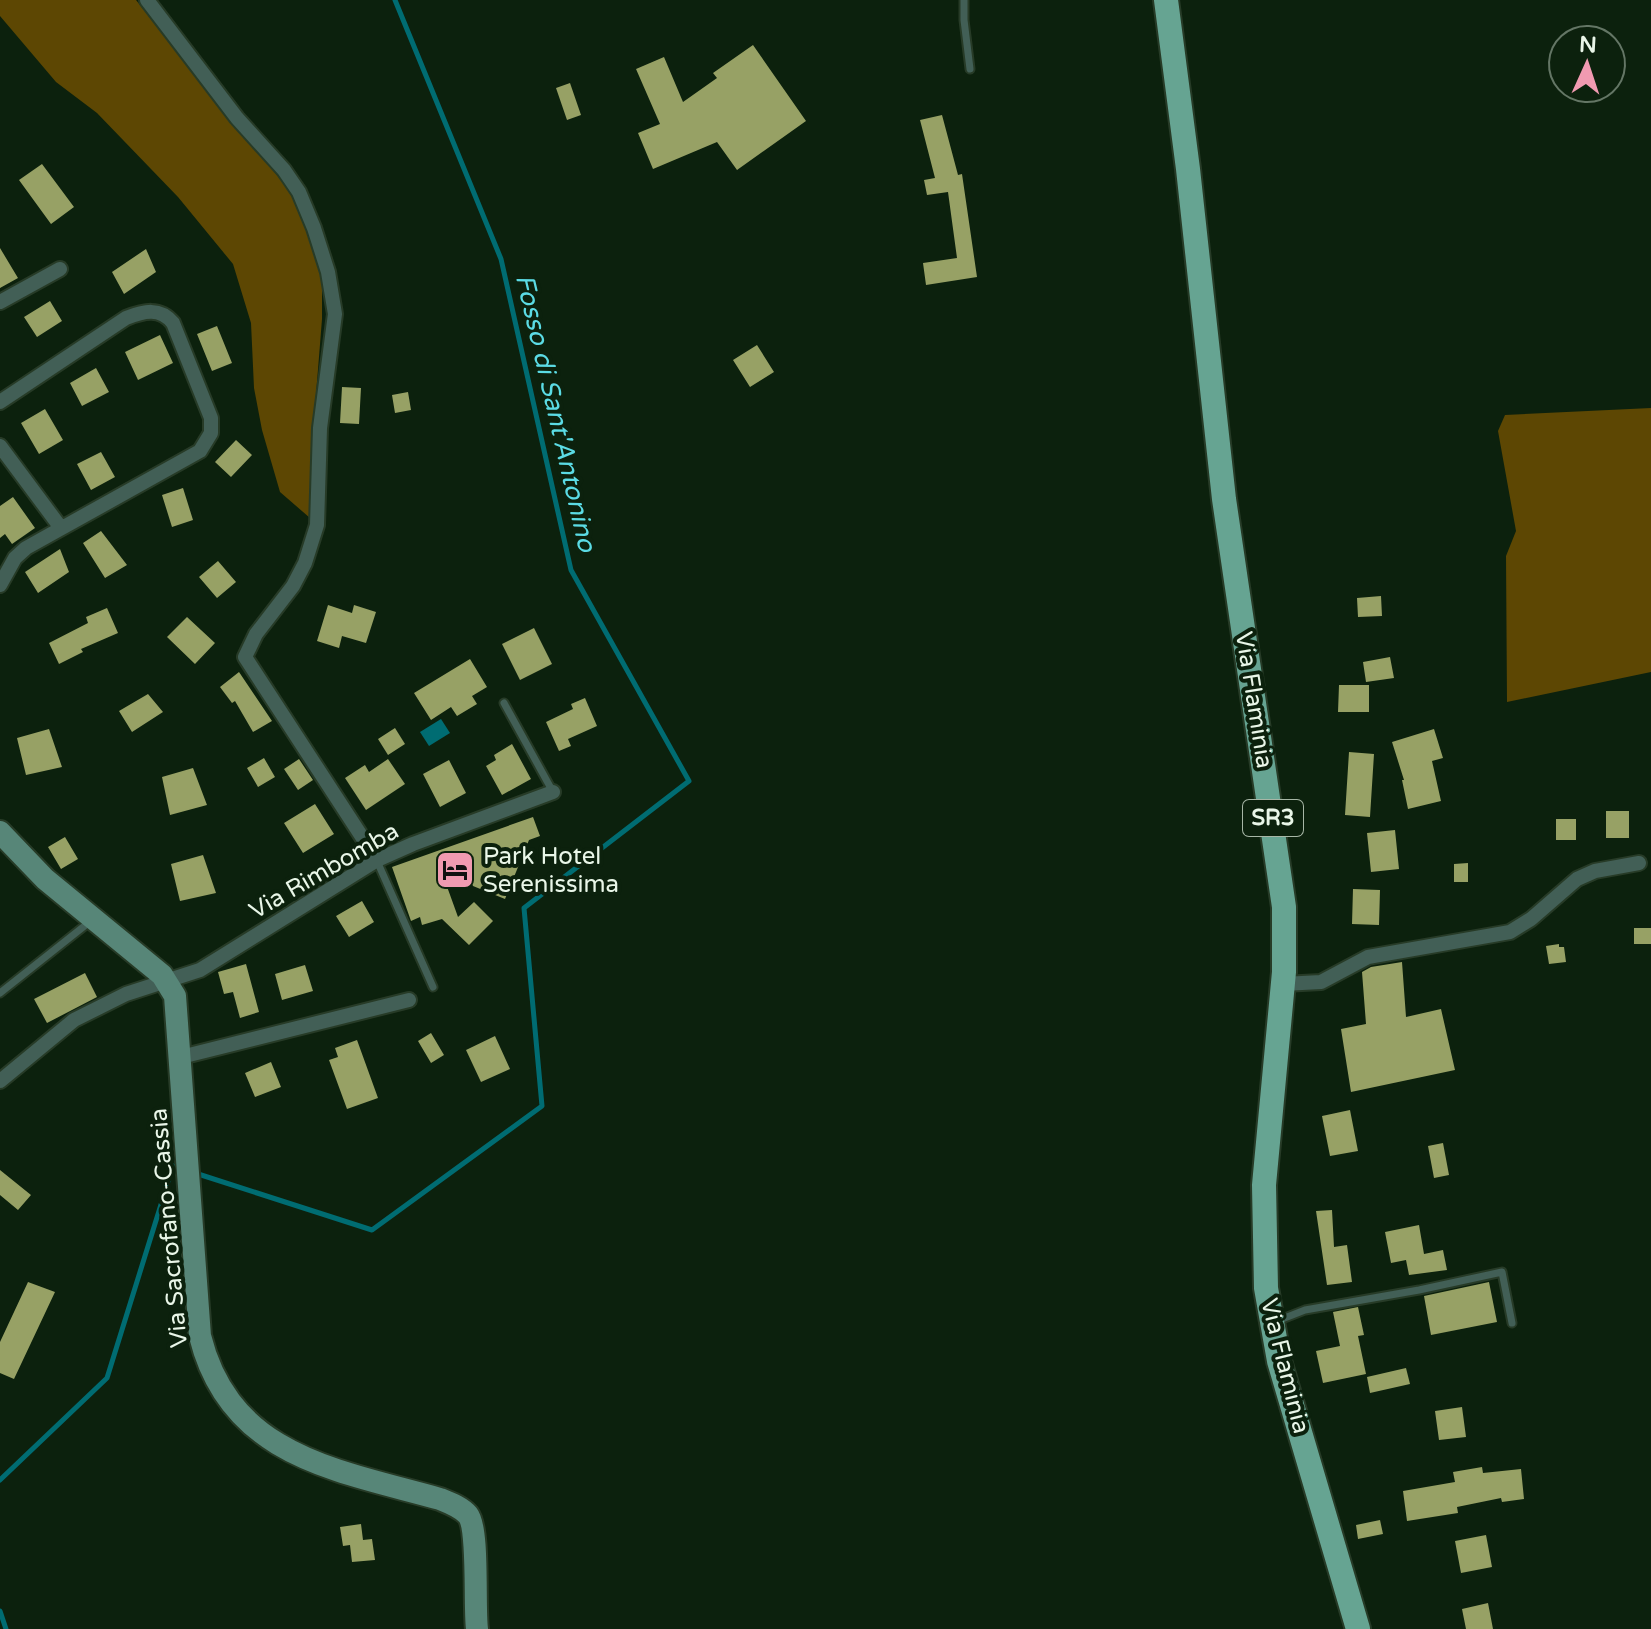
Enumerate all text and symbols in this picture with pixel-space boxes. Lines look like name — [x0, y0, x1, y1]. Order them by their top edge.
north arrow — [1547, 24, 1627, 104]
text: N — [1578, 32, 1597, 58]
water label: Fosso di Sant'Antonino — [509, 271, 603, 556]
street label: Via Flaminia — [1229, 630, 1279, 770]
road number: SR3 — [1243, 800, 1303, 836]
street label: Via Rimbomba — [244, 817, 404, 925]
place label: Park Hotel Serenissima — [483, 842, 619, 899]
hotel icon: Park Hotel Serenissima — [434, 849, 476, 891]
street label: Via Sacrofano-Cassia — [144, 1107, 194, 1349]
street label: Via Flaminia — [1254, 1295, 1316, 1437]

